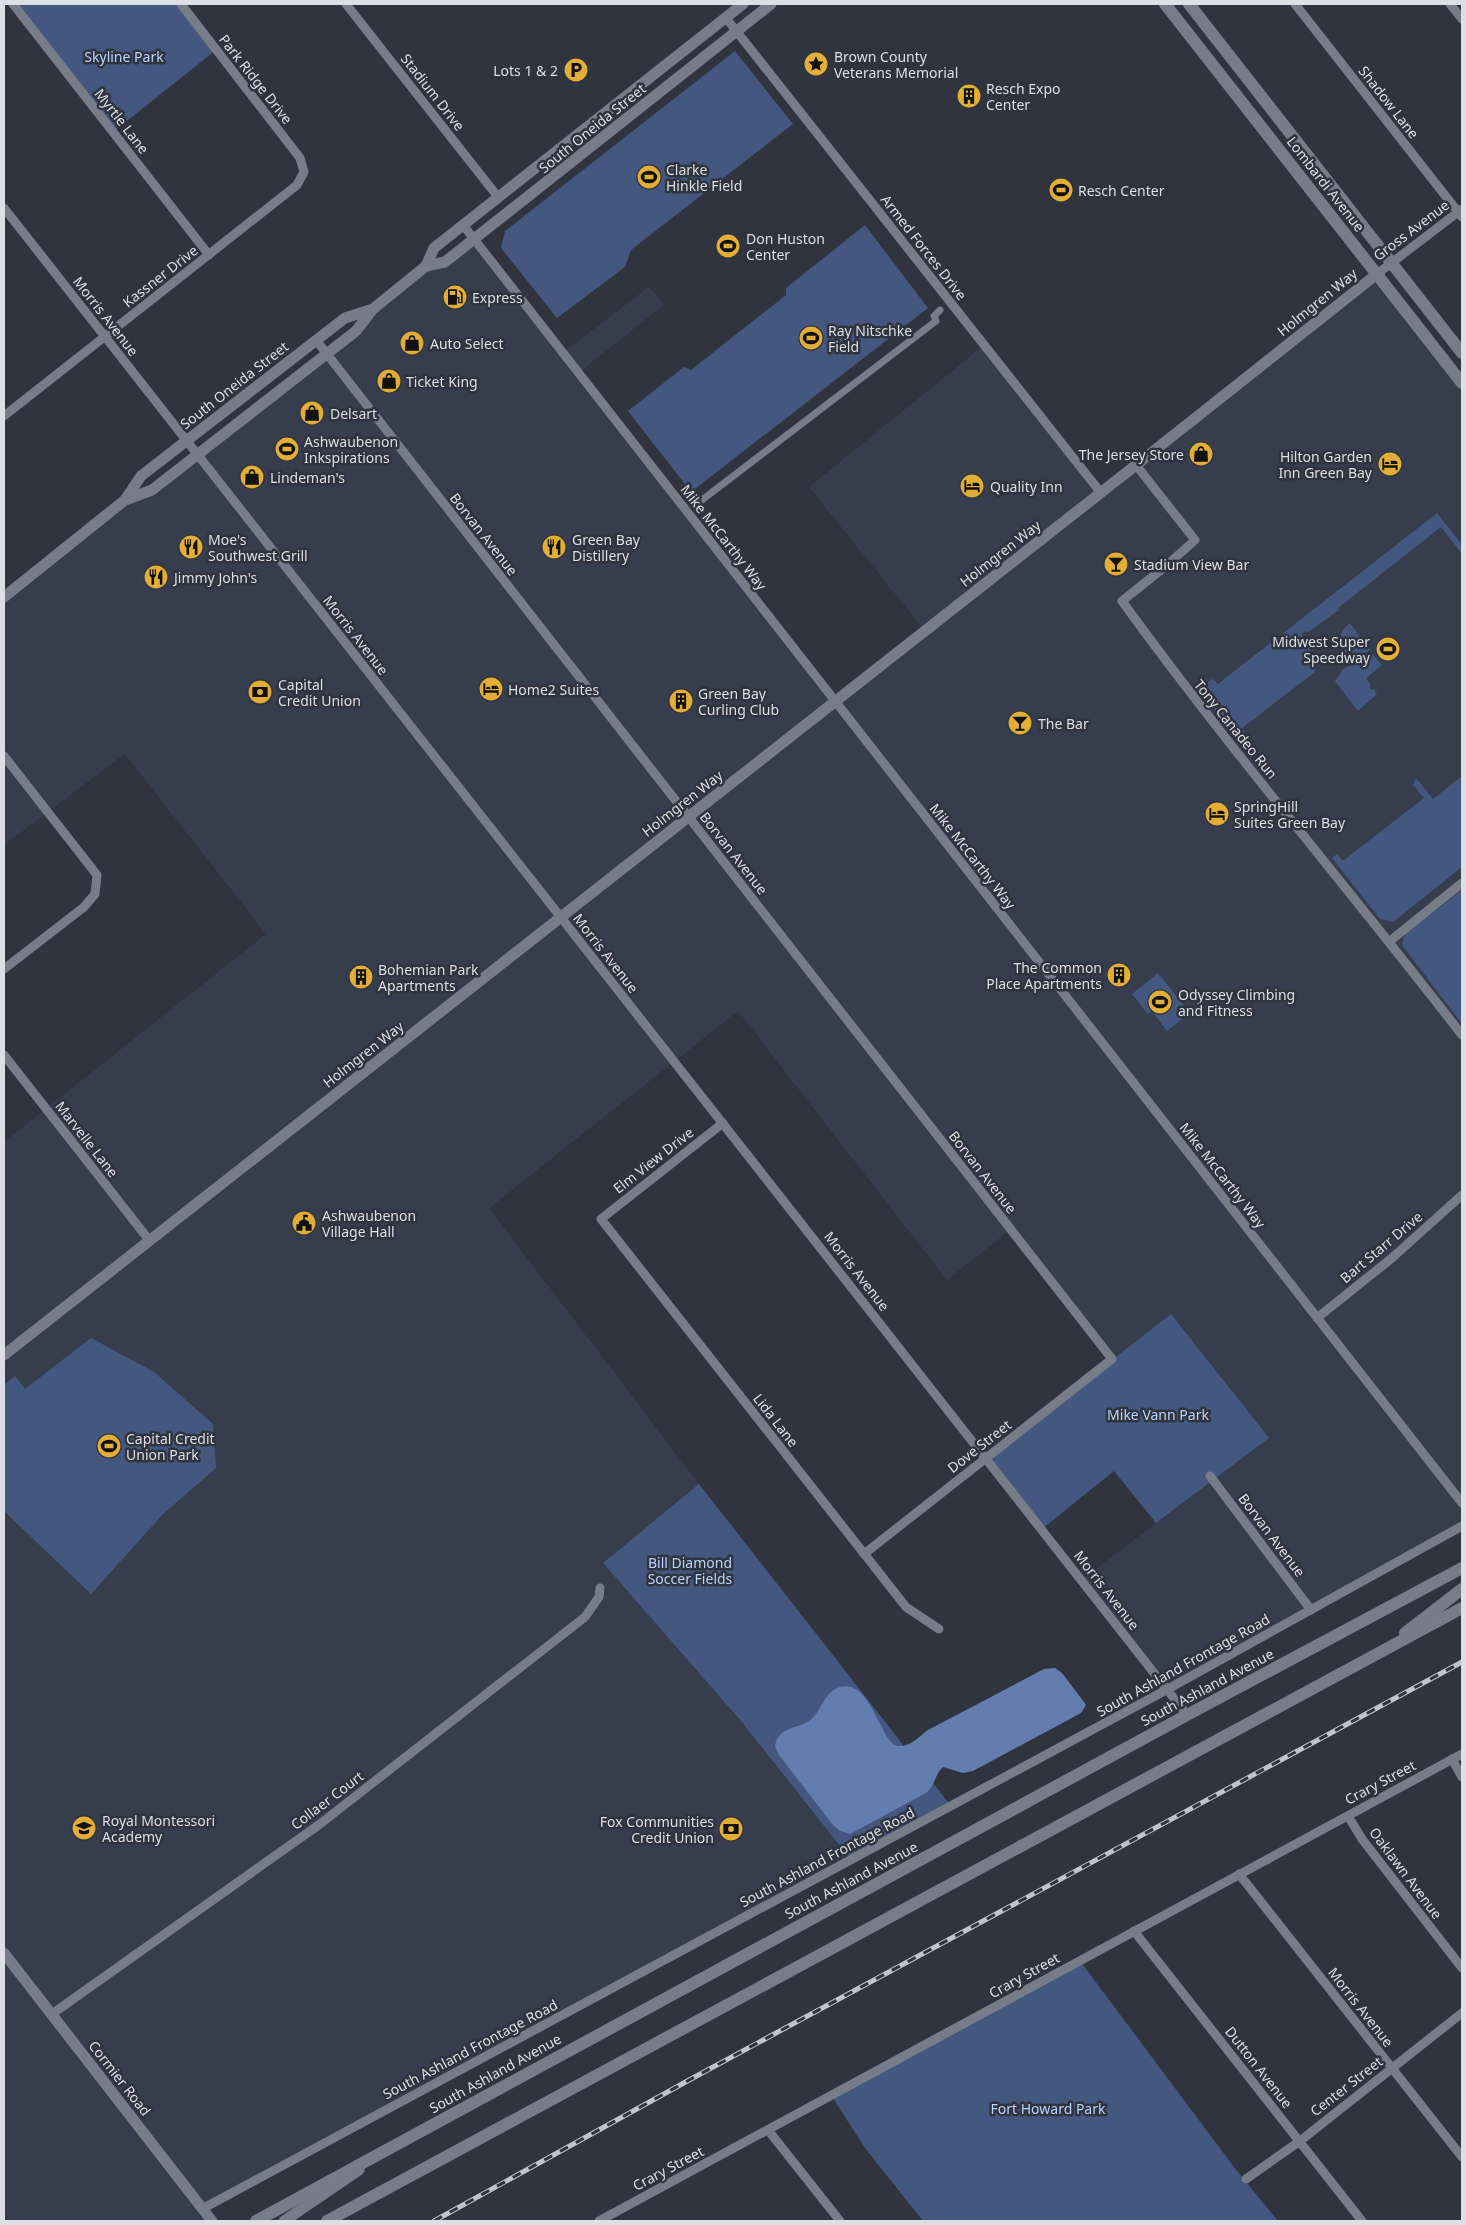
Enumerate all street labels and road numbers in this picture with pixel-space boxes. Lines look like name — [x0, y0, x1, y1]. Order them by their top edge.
street label: Park Ridge Drive — [215, 30, 297, 128]
street label: Stadium Drive — [397, 50, 469, 134]
street label: Shadow Lane — [1355, 62, 1423, 142]
street label: South Oneida Street — [535, 79, 649, 177]
street label: Myrtle Lane — [91, 85, 153, 157]
street label: Lombardi Avenue — [1283, 132, 1369, 236]
street label: Armed Forces Drive — [877, 190, 971, 304]
street label: Gross Avenue — [1369, 195, 1453, 265]
street label: Kassner Drive — [118, 241, 202, 311]
street label: Holmgren Way — [1273, 263, 1362, 340]
street label: Morris Avenue — [69, 272, 143, 360]
street label: South Oneida Street — [176, 337, 292, 433]
street label: Mike McCarthy Way — [677, 480, 772, 595]
street label: Borvan Avenue — [446, 489, 522, 579]
street label: Holmgren Way — [956, 515, 1045, 591]
street label: Morris Avenue — [319, 591, 393, 679]
street label: Tony Canadeo Run — [1190, 675, 1282, 783]
street label: Holmgren Way — [638, 765, 727, 841]
street label: Mike McCarthy Way — [926, 799, 1021, 914]
street label: Borvan Avenue — [696, 808, 772, 898]
street label: Morris Avenue — [569, 909, 643, 997]
street label: Holmgren Way — [319, 1016, 408, 1092]
street label: Marvelle Lane — [51, 1097, 123, 1181]
street label: Mike McCarthy Way — [1176, 1118, 1271, 1233]
street label: Elm View Drive — [609, 1123, 697, 1197]
street label: Borvan Avenue — [945, 1127, 1021, 1217]
street label: Bart Starr Drive — [1336, 1207, 1426, 1287]
street label: Morris Avenue — [820, 1227, 894, 1315]
street label: Lida Lane — [749, 1389, 803, 1451]
street label: Dove Street — [943, 1415, 1015, 1477]
street label: Borvan Avenue — [1234, 1489, 1310, 1581]
street label: Morris Avenue — [1070, 1546, 1144, 1634]
street label: South Ashland Frontage Road — [1093, 1609, 1273, 1721]
street label: South Ashland Avenue — [1137, 1644, 1277, 1730]
street label: Crary Street — [1341, 1755, 1419, 1809]
street label: Collaer Court — [287, 1766, 367, 1834]
street label: South Ashland Frontage Road — [736, 1803, 918, 1911]
street label: Oaklawn Avenue — [1365, 1823, 1447, 1923]
street label: South Ashland Avenue — [781, 1837, 921, 1923]
street label: Crary Street — [985, 1948, 1063, 2002]
street label: Morris Avenue — [1324, 1963, 1398, 2051]
street label: South Ashland Frontage Road — [379, 1995, 561, 2103]
street label: Dutton Avenue — [1221, 2022, 1297, 2112]
street label: South Ashland Avenue — [426, 2029, 564, 2117]
street label: Cormier Road — [85, 2036, 155, 2120]
street label: Center Street — [1306, 2052, 1386, 2120]
street label: Crary Street — [629, 2141, 707, 2195]

